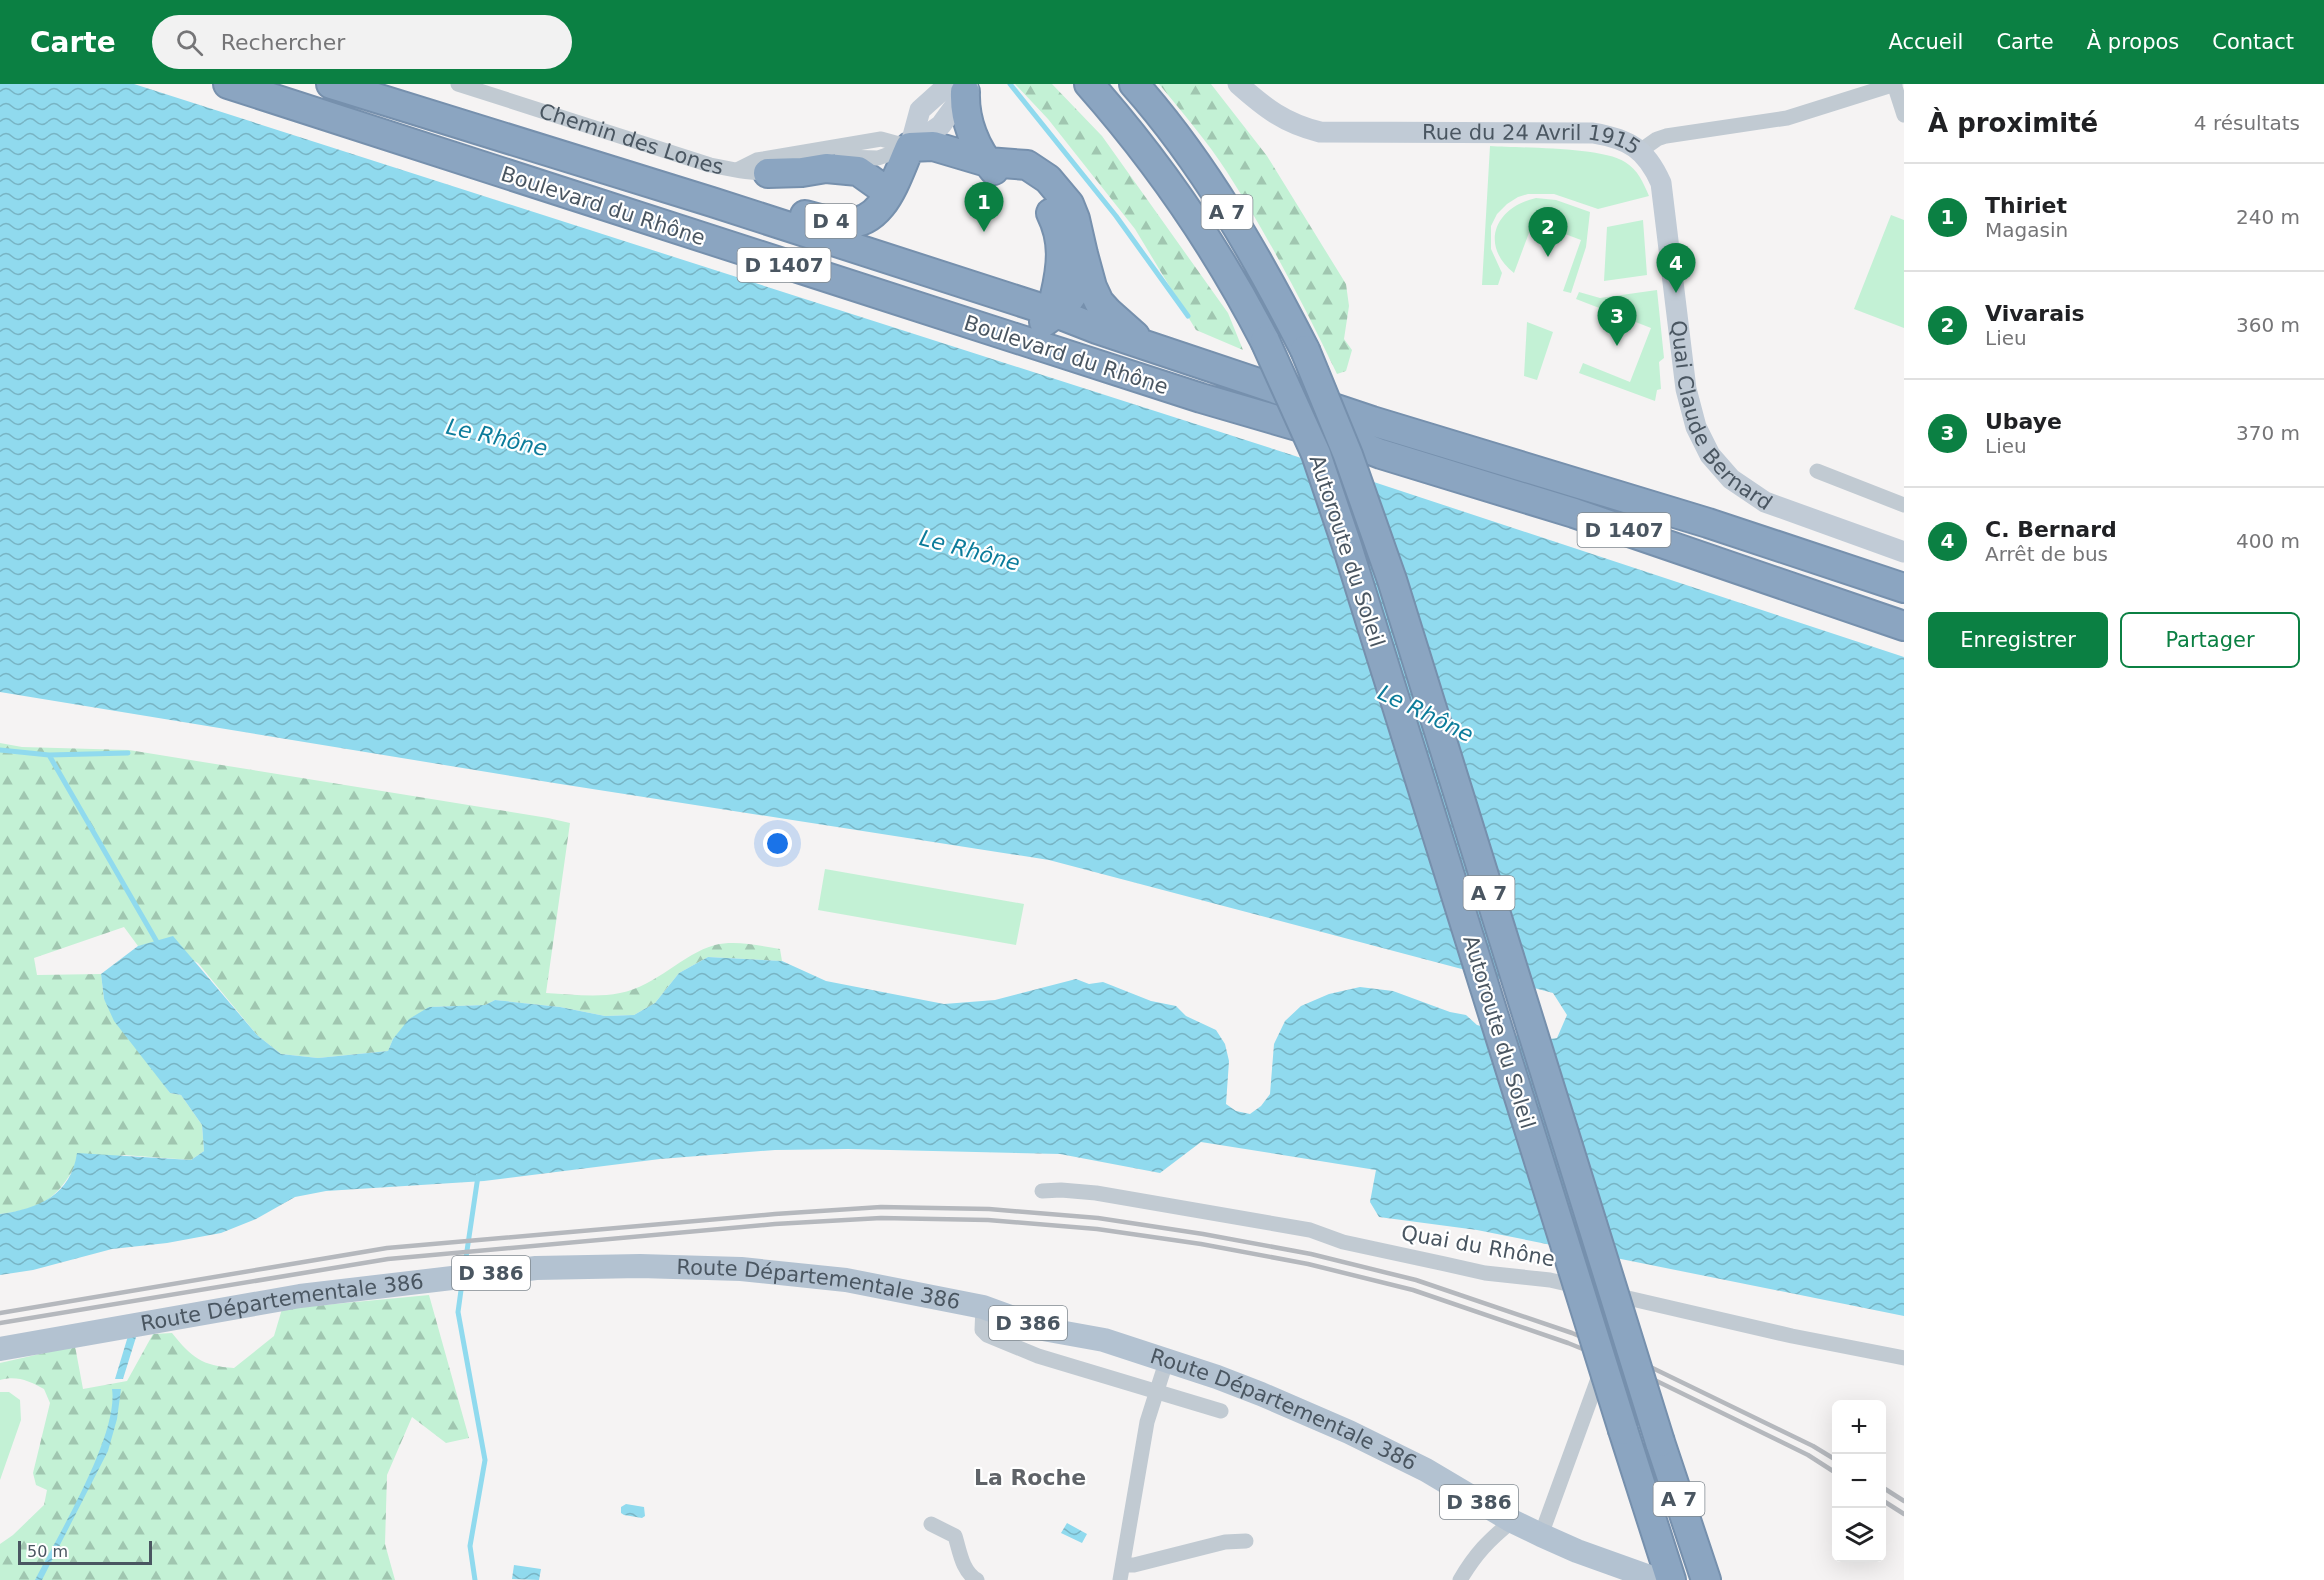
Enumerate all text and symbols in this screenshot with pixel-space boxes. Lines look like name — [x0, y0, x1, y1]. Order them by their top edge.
search box — [152, 15, 572, 69]
text: Carte — [30, 26, 116, 59]
icon: search — [173, 26, 206, 59]
text: Rechercher — [221, 30, 345, 55]
text: Accueil — [1888, 30, 1963, 54]
text: Carte — [1996, 30, 2054, 54]
text: À propos — [2087, 30, 2179, 54]
text: Contact — [2212, 30, 2294, 54]
street label: Chemin des Lones — [536, 99, 726, 179]
text: À proximité — [1928, 108, 2098, 138]
text: 4 résultats — [2194, 111, 2300, 135]
street label: Rue du 24 Avril 1915 — [1422, 120, 1645, 160]
street label: Boulevard du Rhône — [498, 162, 708, 250]
pin: 1 — [964, 182, 1004, 232]
text: Thiriet — [1985, 193, 2067, 218]
road number: A 7 — [1202, 195, 1252, 229]
road number: D 4 — [806, 204, 856, 238]
text: 1 — [1941, 205, 1954, 229]
text: 240 m — [2236, 205, 2300, 229]
pin: 2 — [1528, 208, 1568, 257]
text: Magasin — [1985, 218, 2068, 242]
pin: 4 — [1656, 244, 1696, 293]
road number: D 1407 — [738, 248, 830, 282]
pin: 3 — [1598, 296, 1636, 346]
text: Vivarais — [1985, 301, 2085, 326]
street label: Boulevard du Rhône — [961, 311, 1171, 399]
text: 2 — [1941, 313, 1954, 337]
text: 360 m — [2236, 313, 2300, 337]
street label: Quai Claude Bernard — [1666, 319, 1776, 515]
text: Lieu — [1985, 326, 2027, 350]
text: Ubaye — [1985, 409, 2062, 434]
water label: Le Rhône — [444, 414, 550, 461]
text: 3 — [1941, 421, 1954, 445]
text: 370 m — [2236, 421, 2300, 445]
text: Lieu — [1985, 434, 2027, 458]
street label: Autoroute du Soleil — [1305, 452, 1389, 650]
road number: D 1407 — [1578, 513, 1670, 547]
text: C. Bernard — [1985, 517, 2117, 542]
water label: Le Rhône — [917, 525, 1023, 576]
text: 4 — [1941, 529, 1954, 553]
text: 400 m — [2236, 529, 2300, 553]
text: Arrêt de bus — [1985, 542, 2108, 566]
button: Enregistrer — [1928, 612, 2108, 668]
button: Partager — [2120, 612, 2300, 668]
water label: Le Rhône — [1374, 680, 1478, 747]
your location — [763, 829, 792, 858]
road number: A 7 — [1464, 876, 1514, 910]
street label: Autoroute du Soleil — [1458, 932, 1540, 1132]
street label: Quai du Rhône — [1399, 1221, 1557, 1271]
street label: Route Départementale 386 — [676, 1255, 962, 1314]
road number: D 386 — [452, 1256, 530, 1290]
street label: Route Départementale 386 — [139, 1269, 425, 1336]
road number: D 386 — [989, 1306, 1067, 1340]
street label: Route Départementale 386 — [1147, 1344, 1420, 1475]
map controls — [1832, 1400, 1886, 1562]
button: + — [1832, 1400, 1886, 1454]
button: − — [1832, 1454, 1886, 1508]
district label: La Roche — [974, 1465, 1086, 1490]
road number: A 7 — [1654, 1482, 1704, 1516]
road number: D 386 — [1440, 1485, 1518, 1519]
button: layers — [1832, 1508, 1886, 1562]
scale bar — [18, 1538, 152, 1566]
text: 50 m — [27, 1542, 68, 1561]

